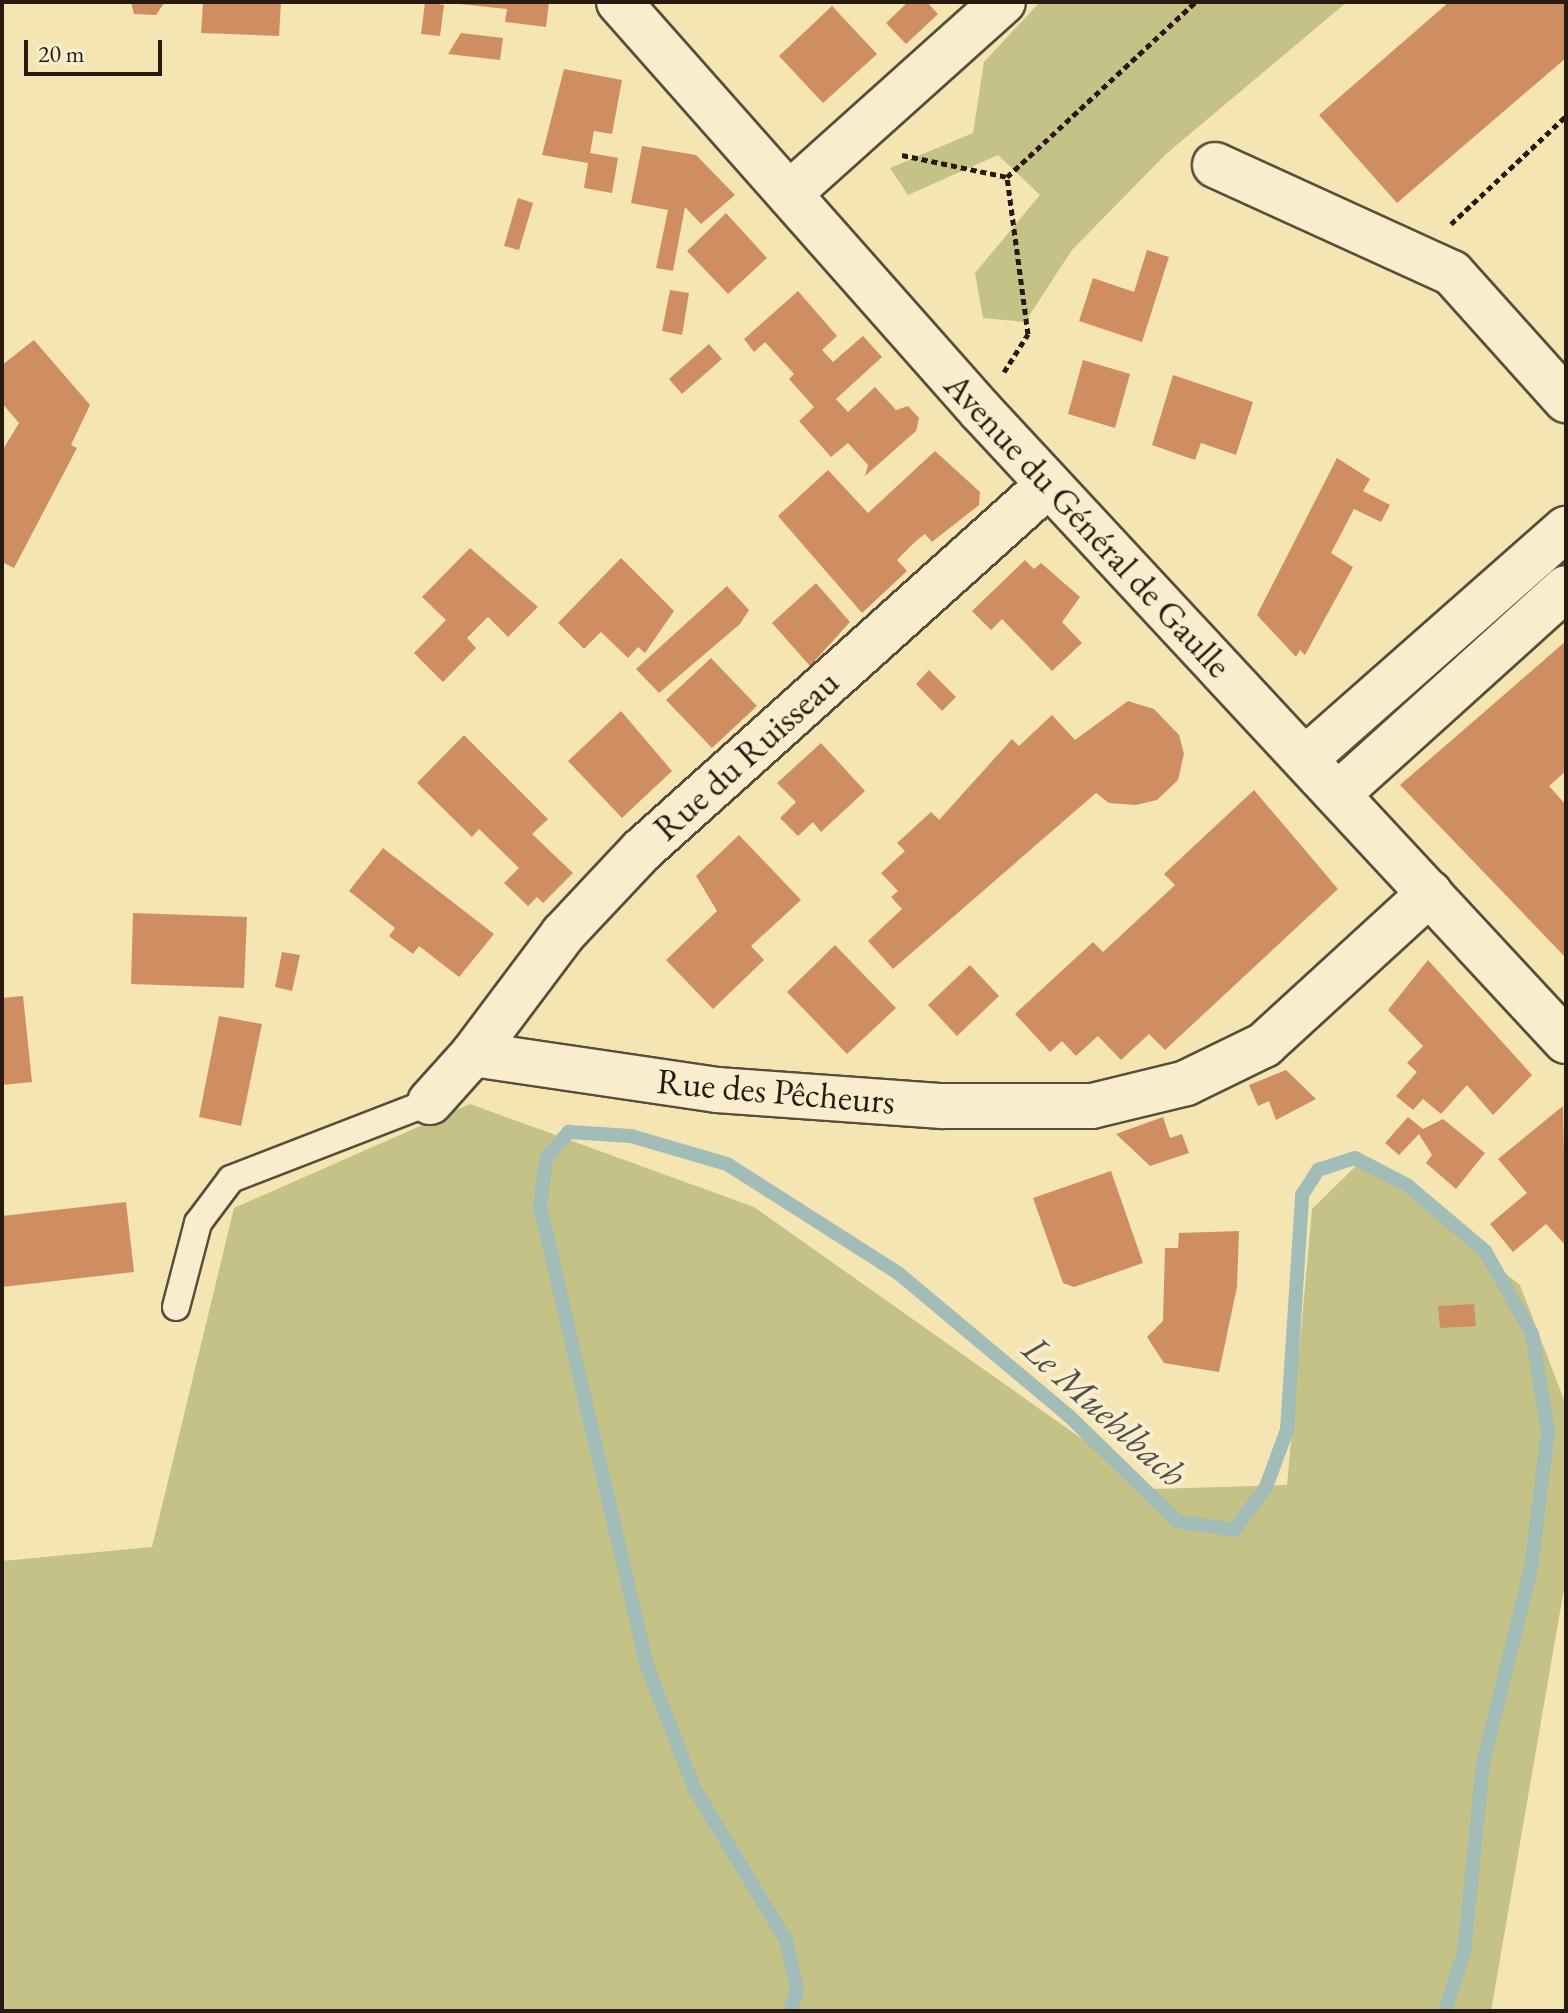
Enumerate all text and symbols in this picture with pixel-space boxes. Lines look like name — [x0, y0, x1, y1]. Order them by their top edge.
scale bar — [28, 24, 166, 74]
text: 20 m — [38, 38, 85, 69]
street label: Avenue du Général de Gaulle — [936, 364, 1240, 686]
street label: Rue du Ruisseau — [644, 661, 848, 849]
street label: Rue des Pêcheurs — [655, 1059, 897, 1123]
water label: Le Muehlbach — [1014, 1326, 1196, 1496]

